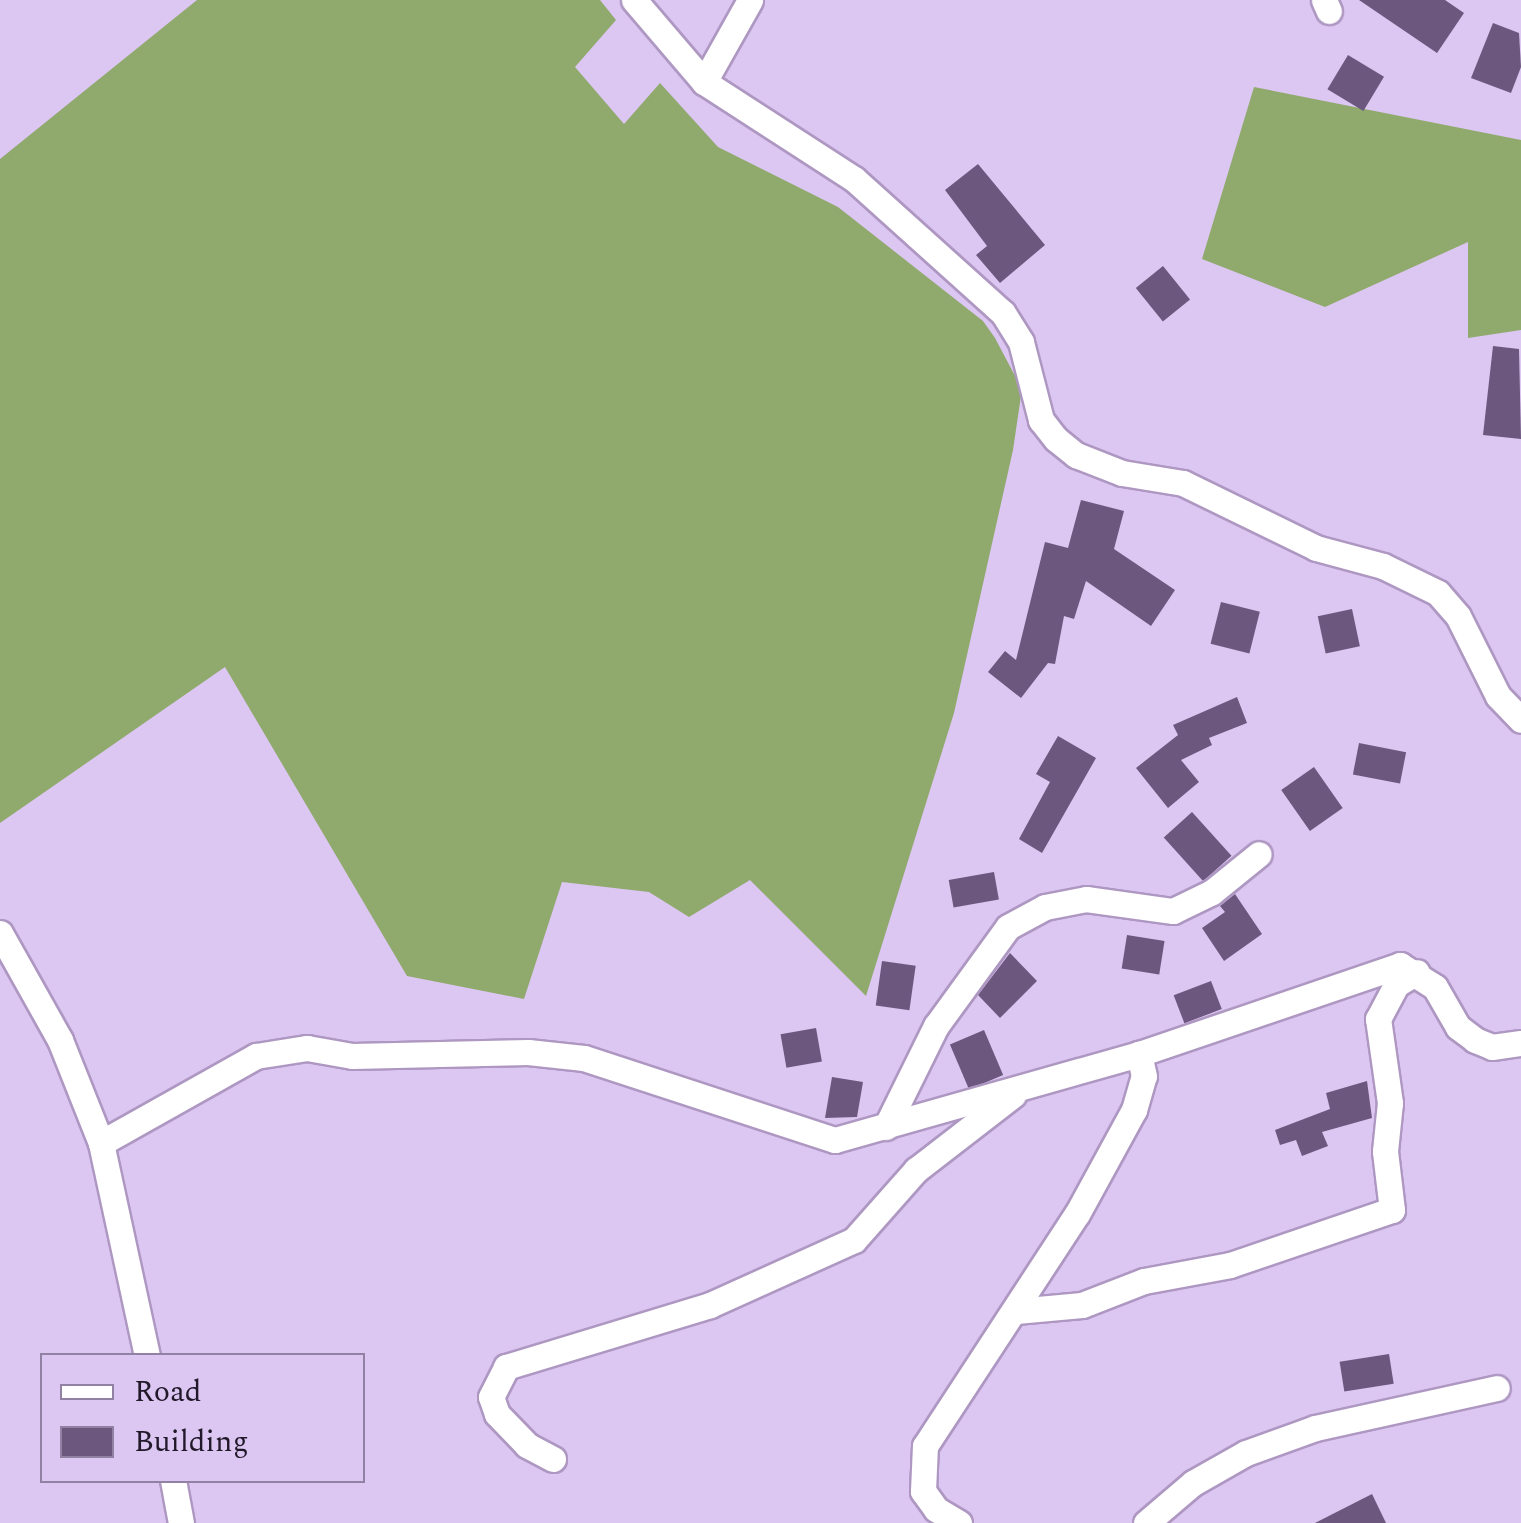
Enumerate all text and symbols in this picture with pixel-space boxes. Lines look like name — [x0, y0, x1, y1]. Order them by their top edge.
legend — [40, 1353, 365, 1483]
text: Road — [134, 1369, 202, 1415]
text: Building — [134, 1419, 249, 1465]

